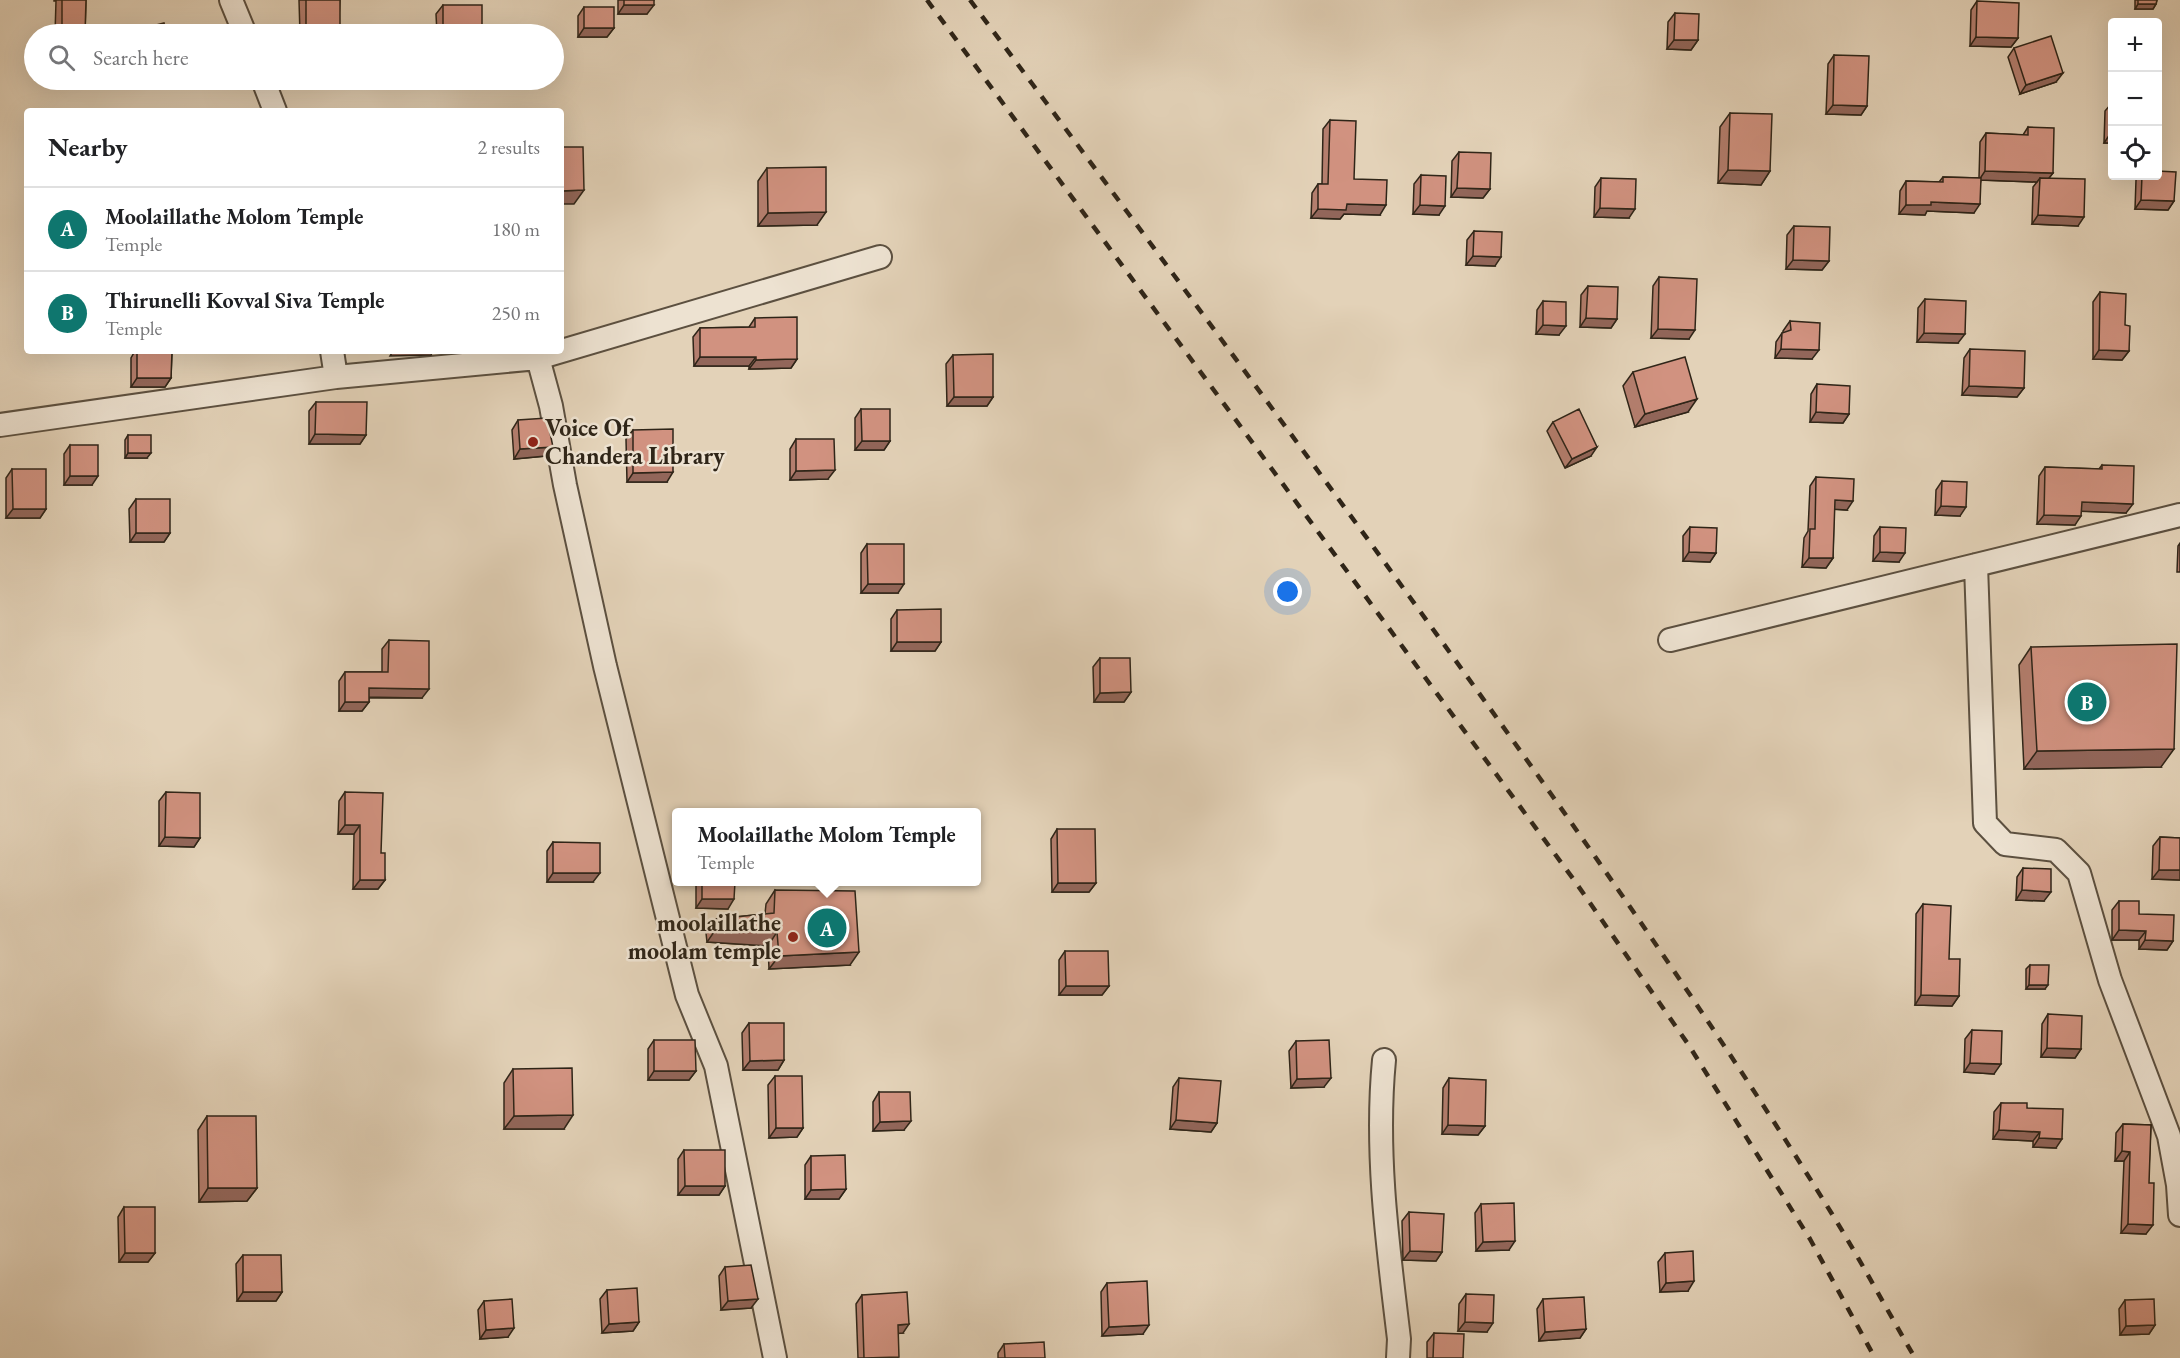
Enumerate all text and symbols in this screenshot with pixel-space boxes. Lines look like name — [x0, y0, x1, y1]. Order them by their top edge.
map controls — [2108, 18, 2162, 180]
button: + — [2108, 18, 2162, 72]
search box — [24, 24, 564, 90]
icon: search — [45, 41, 78, 74]
text: Search here — [93, 43, 188, 72]
button: − — [2108, 72, 2162, 126]
button: locate — [2108, 126, 2162, 180]
text: Nearby — [48, 130, 128, 164]
text: 2 results — [477, 134, 540, 160]
text: Moolaillathe Molom Temple — [105, 202, 363, 231]
text: A — [60, 216, 75, 242]
text: 180 m — [492, 216, 540, 242]
text: Temple — [105, 231, 162, 257]
text: Thirunelli Kovval Siva Temple — [105, 286, 384, 315]
text: B — [61, 300, 74, 326]
text: 250 m — [492, 300, 540, 326]
text: Temple — [105, 315, 162, 341]
place label: Voice Of Chandera Library — [545, 412, 725, 472]
marker: Voice Of Chandera Library — [526, 435, 540, 449]
your location — [1273, 577, 1302, 606]
pin: B — [2068, 680, 2106, 724]
popup — [672, 808, 981, 886]
text: Moolaillathe Molom Temple — [697, 820, 956, 849]
text: Temple — [697, 849, 755, 875]
pin: A — [808, 906, 846, 950]
place label: moolaillathe moolam temple — [628, 907, 781, 966]
marker: moolaillathe moolam temple — [786, 930, 800, 944]

